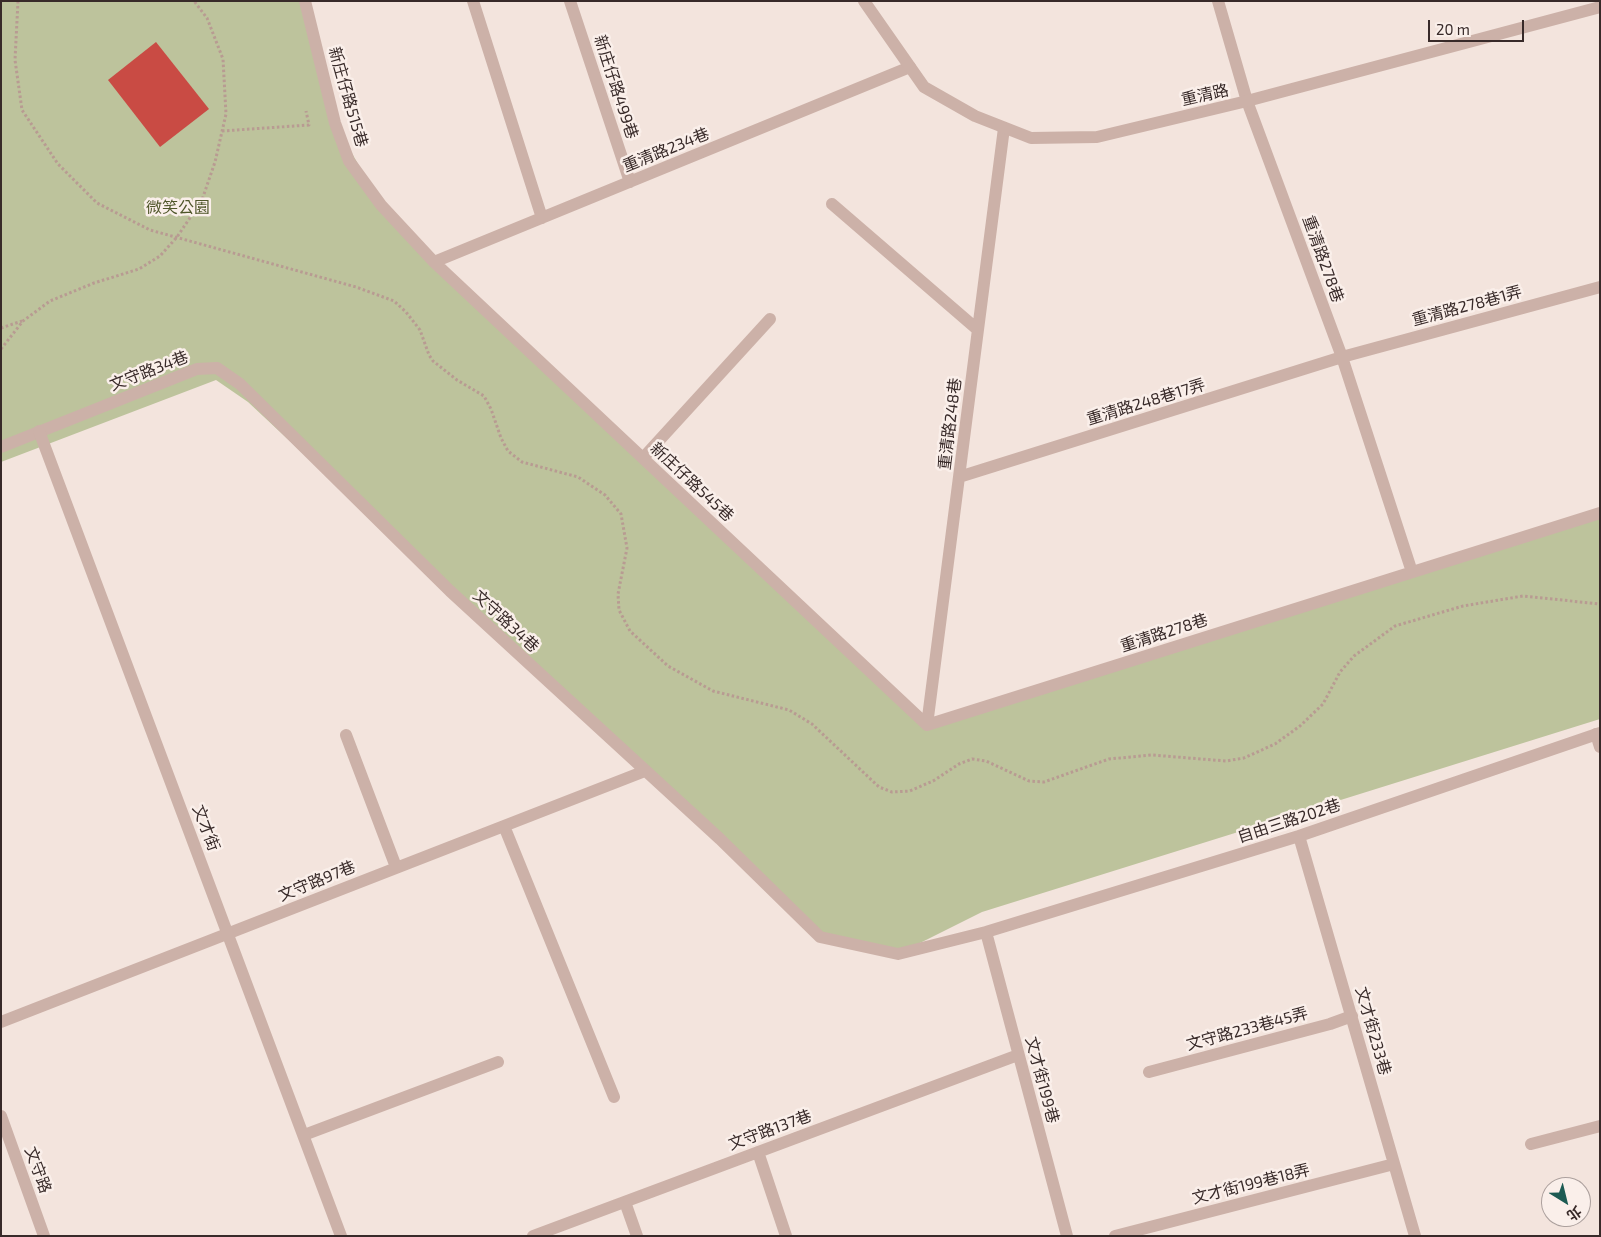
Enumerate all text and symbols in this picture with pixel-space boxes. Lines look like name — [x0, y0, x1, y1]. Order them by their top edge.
scale bar — [1431, 10, 1527, 42]
text: 20 m — [1436, 20, 1470, 38]
street label: 新庄仔路499巷 — [590, 33, 642, 141]
street label: 新庄仔路515巷 — [325, 45, 371, 149]
street label: 重清路 — [1179, 80, 1231, 110]
street label: 重清路234巷 — [620, 124, 712, 176]
park label: 微笑公園 — [146, 198, 210, 218]
street label: 重清路278巷 — [1298, 213, 1348, 305]
street label: 重清路278巷1弄 — [1410, 282, 1524, 330]
street label: 文守路34巷 — [107, 347, 191, 395]
street label: 重清路248巷17弄 — [1084, 375, 1208, 429]
street label: 重清路248巷 — [935, 377, 965, 471]
street label: 新庄仔路545巷 — [646, 438, 738, 526]
street label: 文守路34巷 — [469, 586, 543, 656]
street label: 重清路278巷 — [1118, 610, 1210, 656]
street label: 自由三路202巷 — [1235, 795, 1343, 847]
street label: 文才街 — [188, 802, 224, 854]
street label: 文守路97巷 — [276, 857, 358, 905]
street label: 文才街233巷 — [1351, 985, 1395, 1077]
street label: 文守路233巷45弄 — [1184, 1004, 1310, 1054]
street label: 文才街199巷 — [1021, 1035, 1063, 1125]
street label: 文守路137巷 — [726, 1106, 814, 1154]
street label: 文守路 — [21, 1144, 55, 1196]
street label: 文才街199巷18弄 — [1190, 1160, 1312, 1208]
north arrow — [1541, 1177, 1591, 1227]
text: 北 — [1564, 1203, 1585, 1225]

